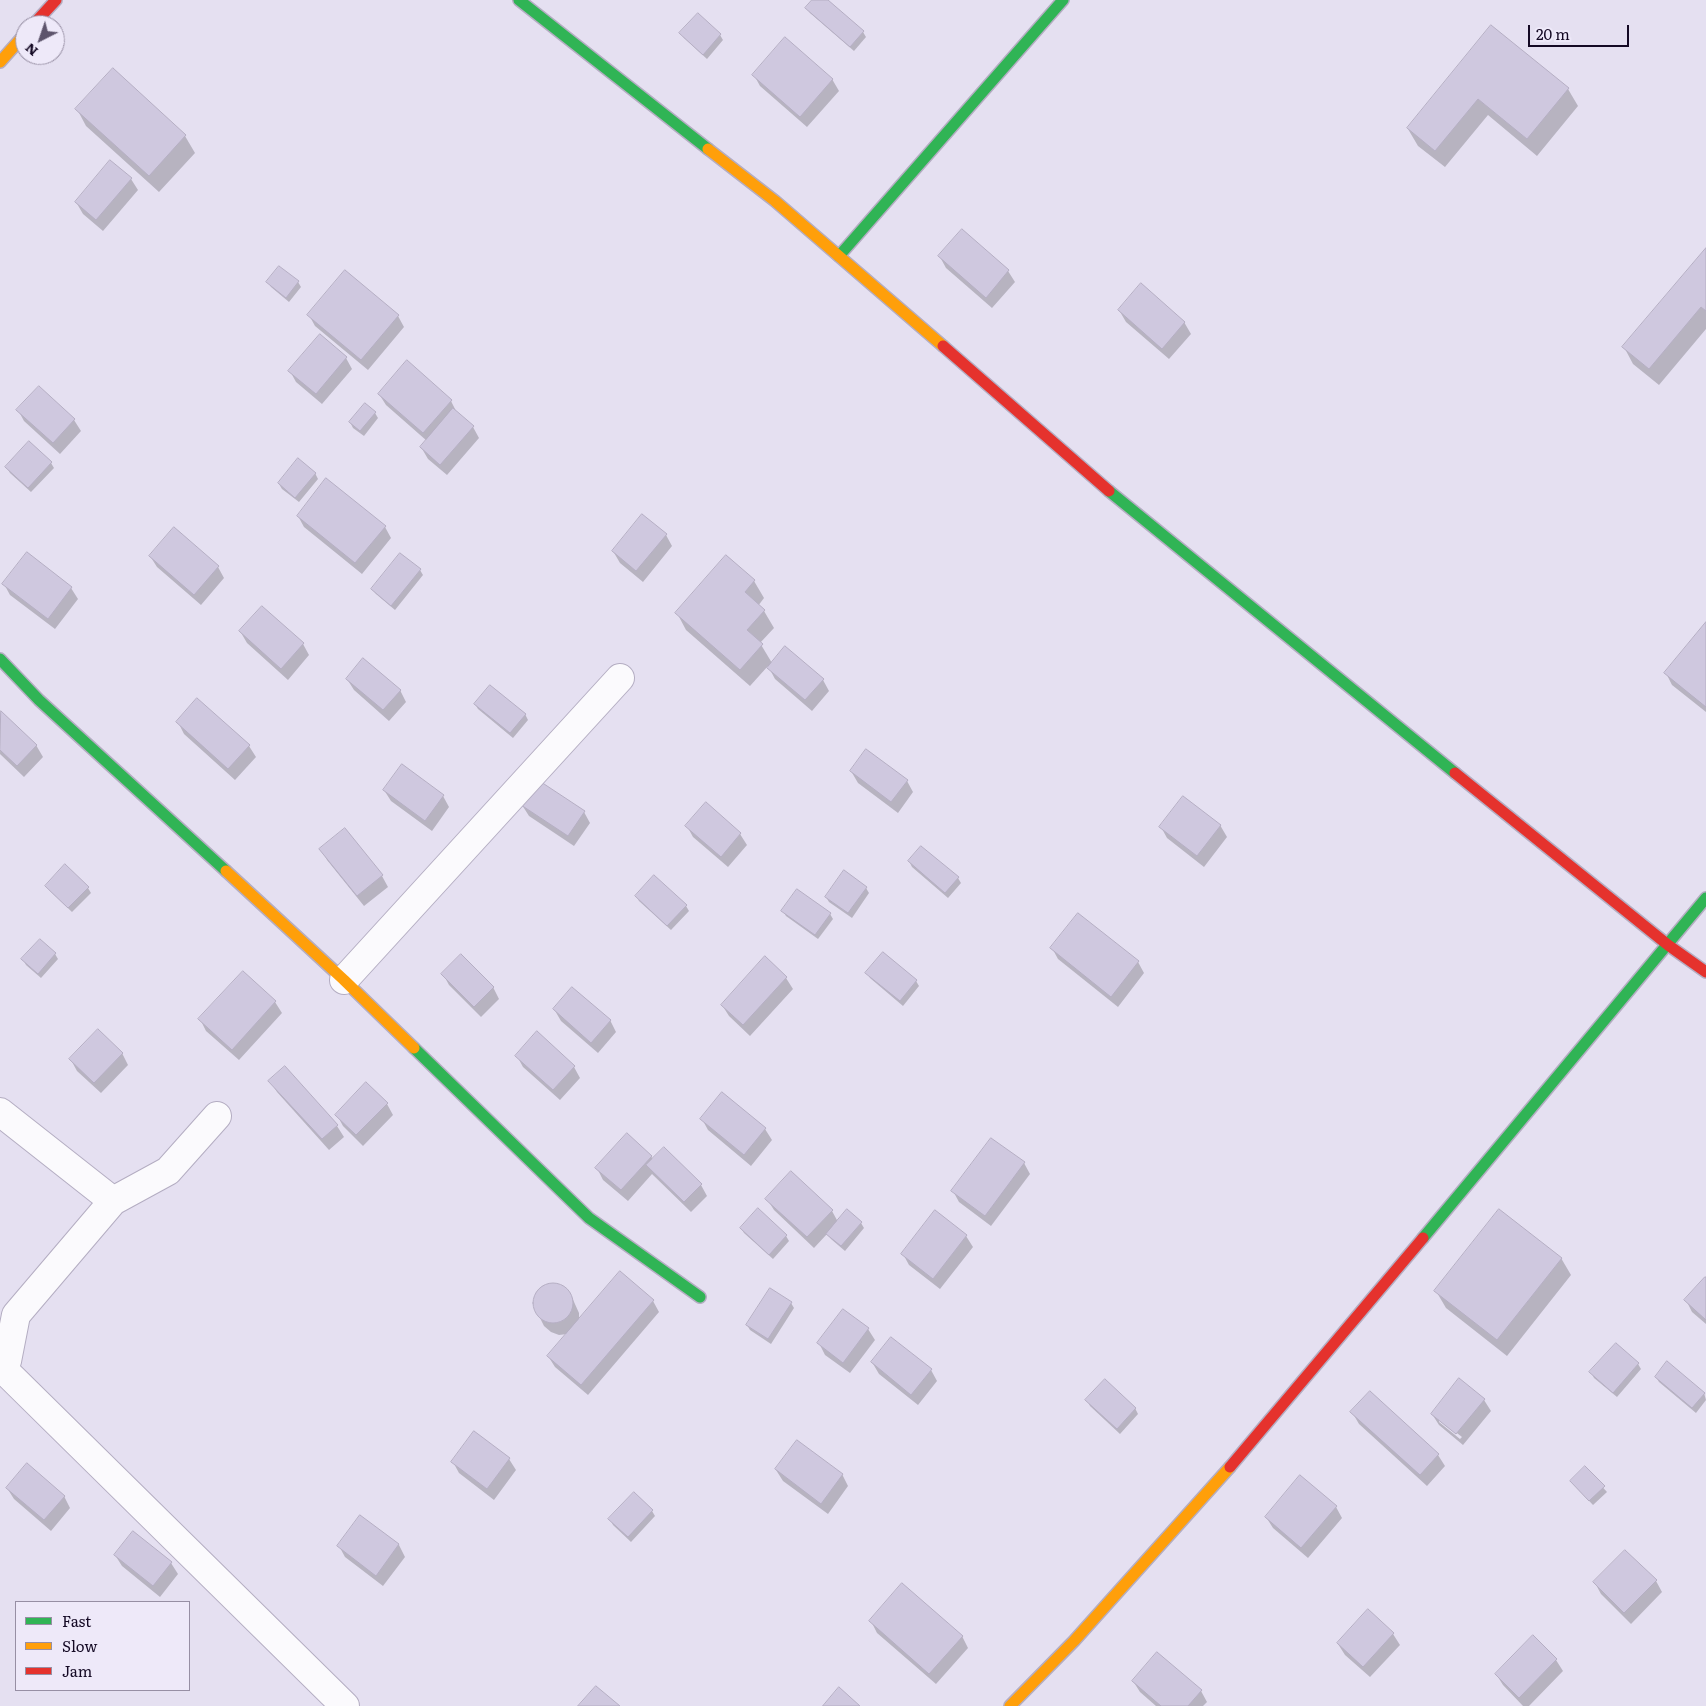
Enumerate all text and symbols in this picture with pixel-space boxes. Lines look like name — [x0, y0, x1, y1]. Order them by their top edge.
north arrow — [15, 15, 65, 65]
scale bar — [1531, 15, 1632, 47]
text: 20 m — [1536, 22, 1570, 45]
text: N — [20, 39, 42, 62]
legend — [15, 1601, 190, 1691]
text: Fast — [62, 1609, 91, 1632]
text: Slow — [62, 1634, 97, 1657]
text: Jam — [62, 1659, 92, 1682]

